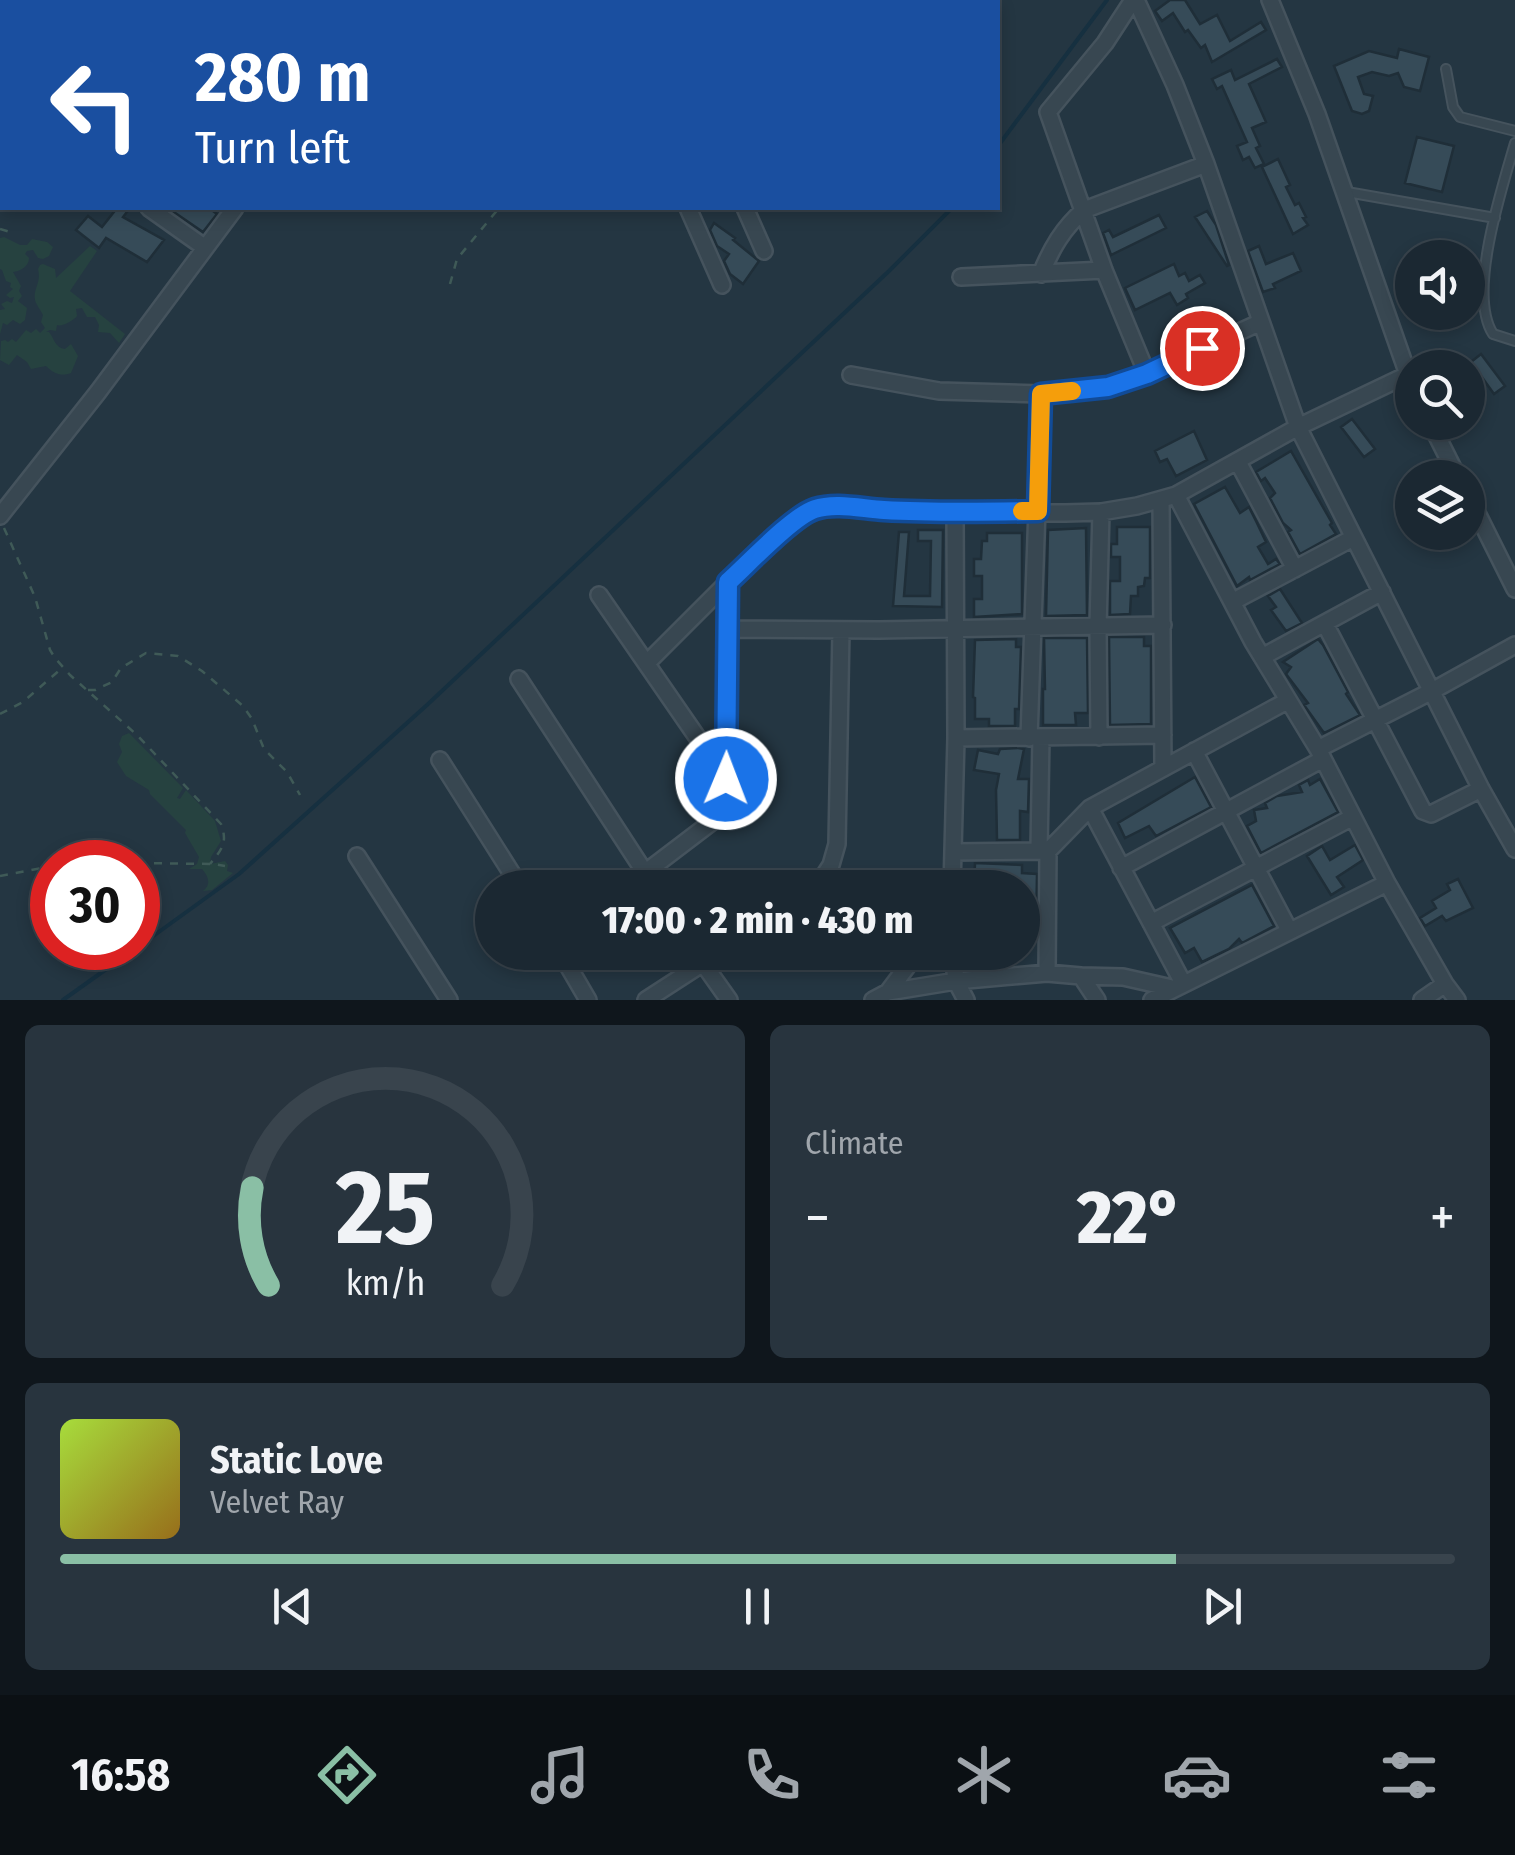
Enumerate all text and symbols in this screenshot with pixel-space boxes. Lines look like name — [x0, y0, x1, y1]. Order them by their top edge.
text: 280 m — [195, 36, 371, 120]
icon: left — [30, 40, 160, 170]
text: Turn left — [195, 121, 350, 175]
map controls — [1395, 240, 1485, 550]
button: sound — [1395, 240, 1485, 330]
pin — [1160, 306, 1245, 391]
icon: arrive — [1175, 321, 1230, 376]
button: search — [1395, 350, 1485, 440]
button: layers — [1395, 460, 1485, 550]
position arrow — [674, 727, 778, 831]
speed limit sign: 30 — [30, 840, 160, 970]
text: 17:00 · 2 min · 430 m — [602, 897, 913, 943]
text: Climate — [805, 1124, 904, 1162]
text: 25 — [334, 1146, 435, 1271]
text: 22° — [1077, 1173, 1183, 1263]
text: − — [805, 1185, 830, 1251]
text: + — [1430, 1185, 1455, 1251]
text: km/h — [345, 1262, 425, 1304]
text: Static Love — [210, 1437, 383, 1483]
text: Velvet Ray — [210, 1483, 344, 1521]
icon: previous — [265, 1579, 320, 1634]
icon: pause — [730, 1579, 785, 1634]
icon: next — [1195, 1579, 1250, 1634]
icon: directions — [312, 1740, 382, 1810]
icon: music — [525, 1740, 595, 1810]
icon: phone — [737, 1740, 807, 1810]
icon: climate — [949, 1740, 1019, 1810]
icon: car — [1162, 1740, 1232, 1810]
icon: filters — [1374, 1740, 1444, 1810]
text: 16:58 — [71, 1748, 170, 1802]

